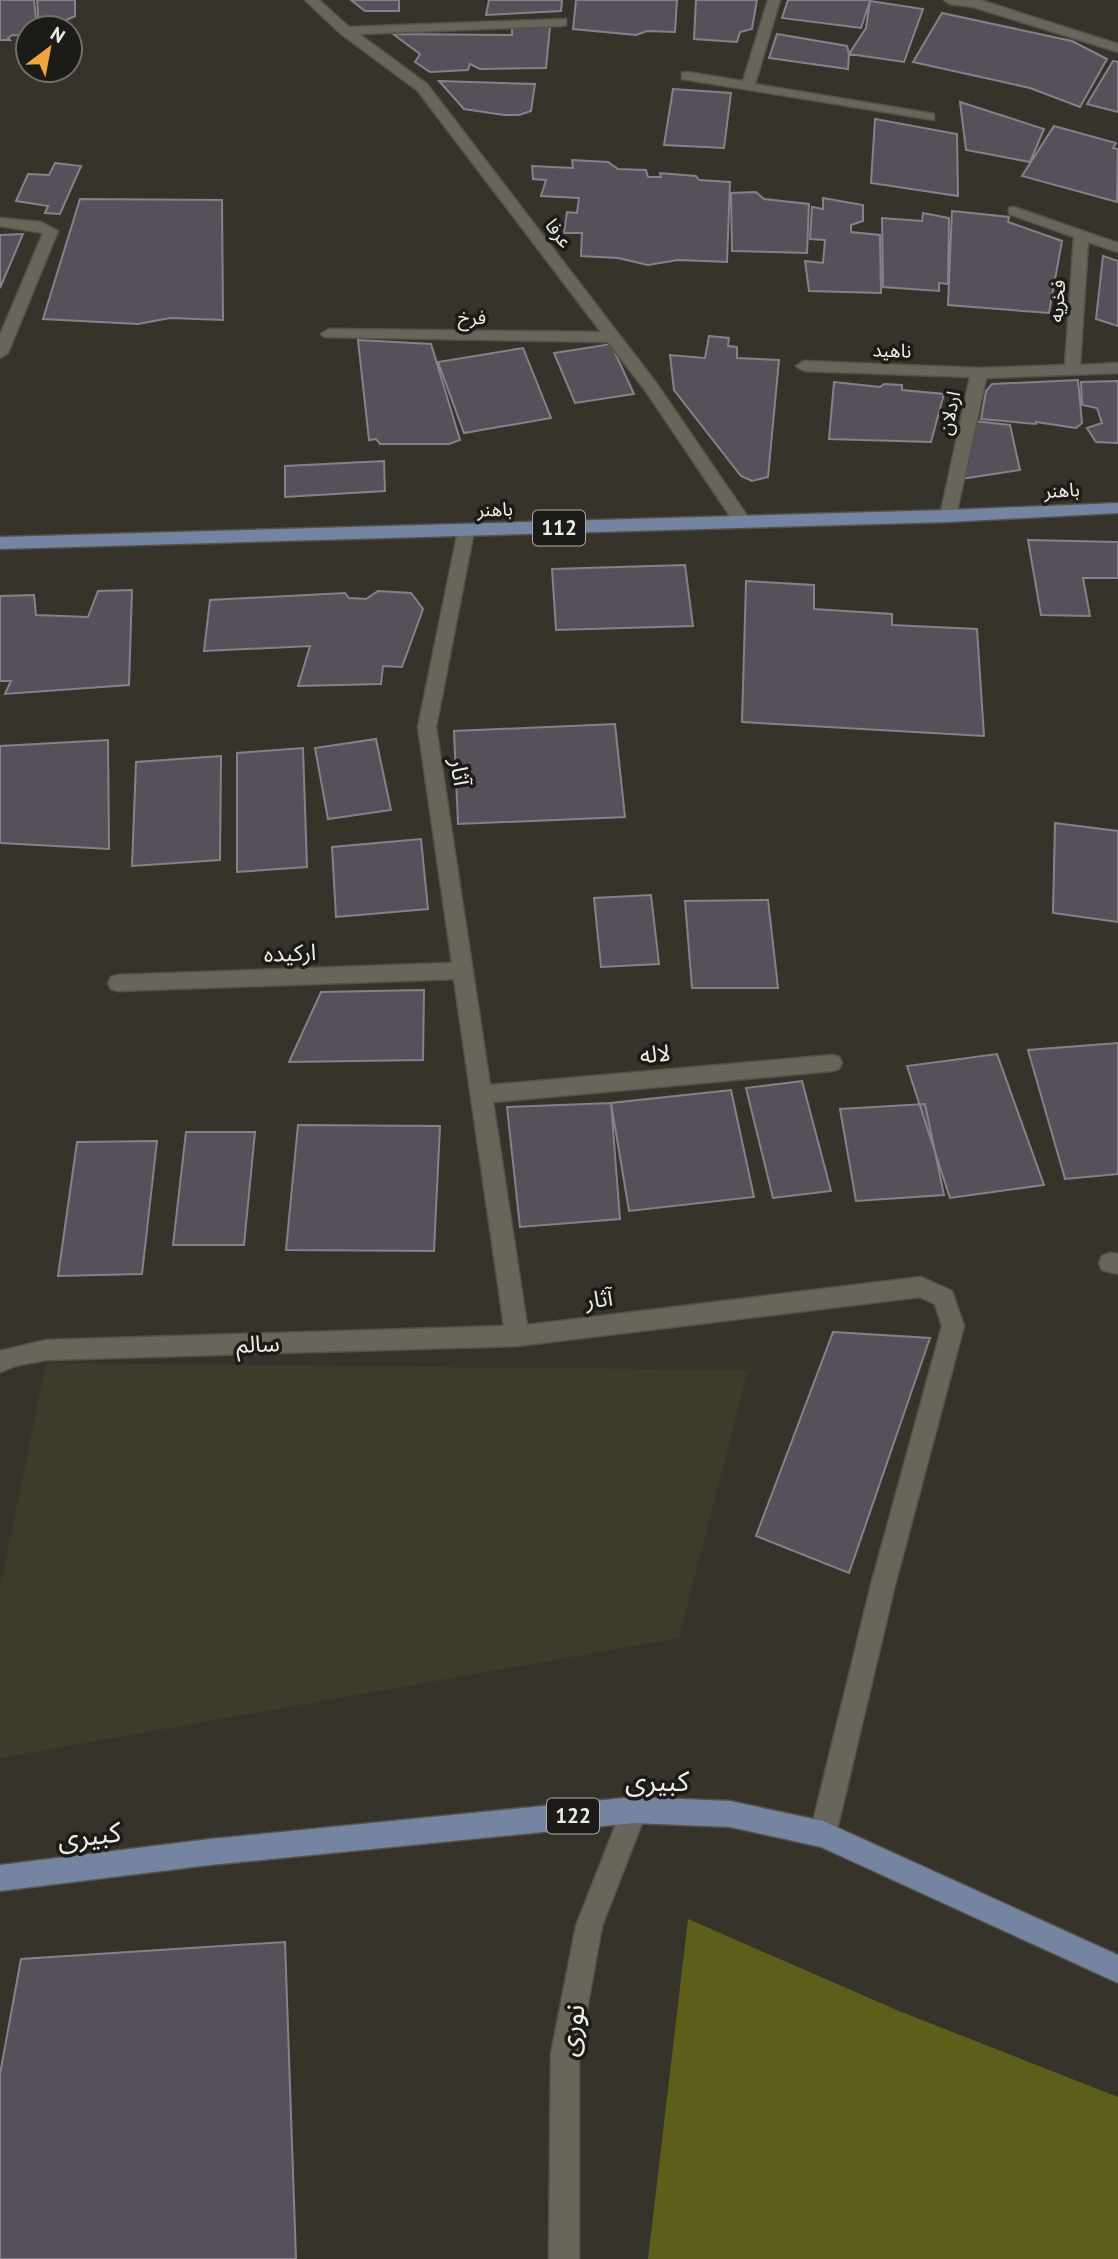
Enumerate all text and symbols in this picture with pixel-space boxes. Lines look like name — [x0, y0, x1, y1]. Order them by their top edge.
north arrow — [14, 14, 84, 84]
text: N — [46, 21, 70, 48]
street label: عرفا — [540, 214, 578, 252]
street label: فخریه — [1044, 279, 1070, 323]
street label: فرخ — [458, 305, 486, 331]
street label: ناهید — [872, 337, 912, 363]
street label: اردلان — [933, 389, 965, 437]
street label: باهنر — [1043, 477, 1080, 503]
street label: باهنر — [476, 496, 513, 522]
road number: 112 — [533, 510, 585, 546]
street label: آثار — [444, 755, 477, 789]
street label: ارکیده — [263, 937, 317, 968]
street label: لاله — [638, 1038, 671, 1069]
street label: آثار — [583, 1282, 616, 1315]
street label: سالم — [236, 1328, 280, 1362]
street label: کبیری — [625, 1762, 689, 1799]
road number: 122 — [547, 1798, 599, 1834]
street label: کبیری — [55, 1812, 123, 1857]
street label: نوری — [548, 2001, 593, 2059]

